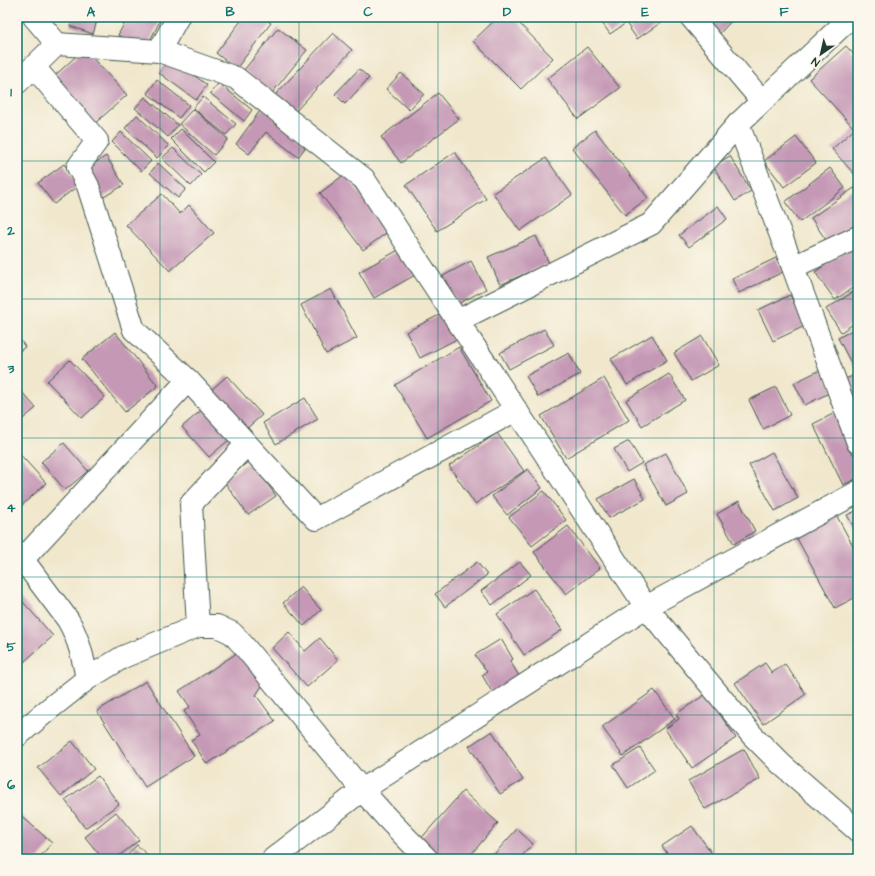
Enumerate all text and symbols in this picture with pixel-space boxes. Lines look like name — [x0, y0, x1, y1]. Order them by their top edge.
text: A — [87, 3, 96, 21]
text: B — [225, 3, 235, 21]
text: C — [363, 3, 373, 21]
text: D — [503, 3, 512, 21]
text: E — [641, 3, 649, 21]
text: F — [779, 3, 789, 21]
north arrow — [801, 34, 841, 74]
text: N — [809, 54, 823, 70]
text: 1 — [10, 83, 12, 101]
text: 2 — [6, 222, 15, 240]
text: 3 — [7, 360, 15, 378]
text: 4 — [7, 499, 16, 517]
text: 5 — [6, 638, 16, 656]
text: 6 — [7, 776, 16, 794]

